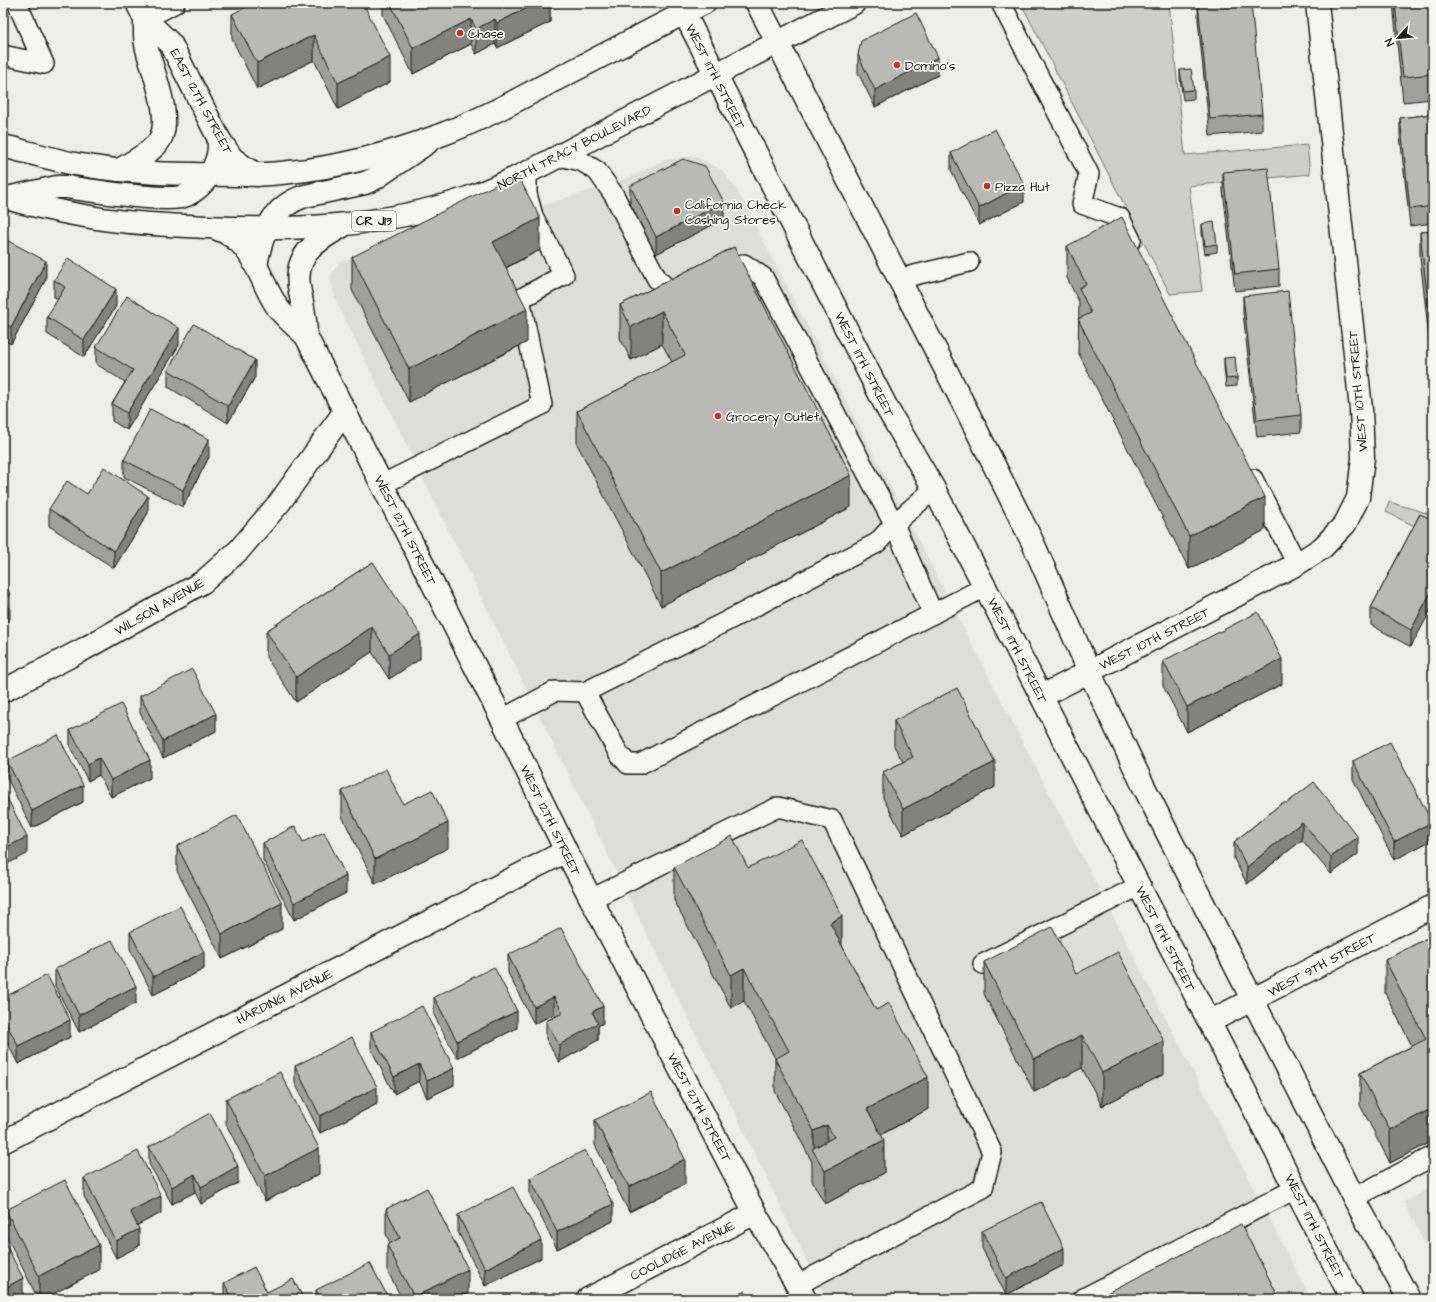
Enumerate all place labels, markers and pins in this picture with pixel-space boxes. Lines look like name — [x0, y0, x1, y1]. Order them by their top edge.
place label: Chase — [468, 25, 504, 43]
marker: Chase — [455, 28, 465, 38]
place label: Domino's — [905, 57, 956, 75]
marker: Domino's — [892, 60, 902, 70]
place label: Pizza Hut — [995, 178, 1050, 196]
marker: Pizza Hut — [982, 181, 992, 191]
place label: California Check Cashing Stores — [685, 196, 786, 230]
marker: California Check Cashing Stores — [672, 206, 682, 216]
place label: Grocery Outlet — [726, 408, 820, 427]
marker: Grocery Outlet — [713, 411, 723, 421]

